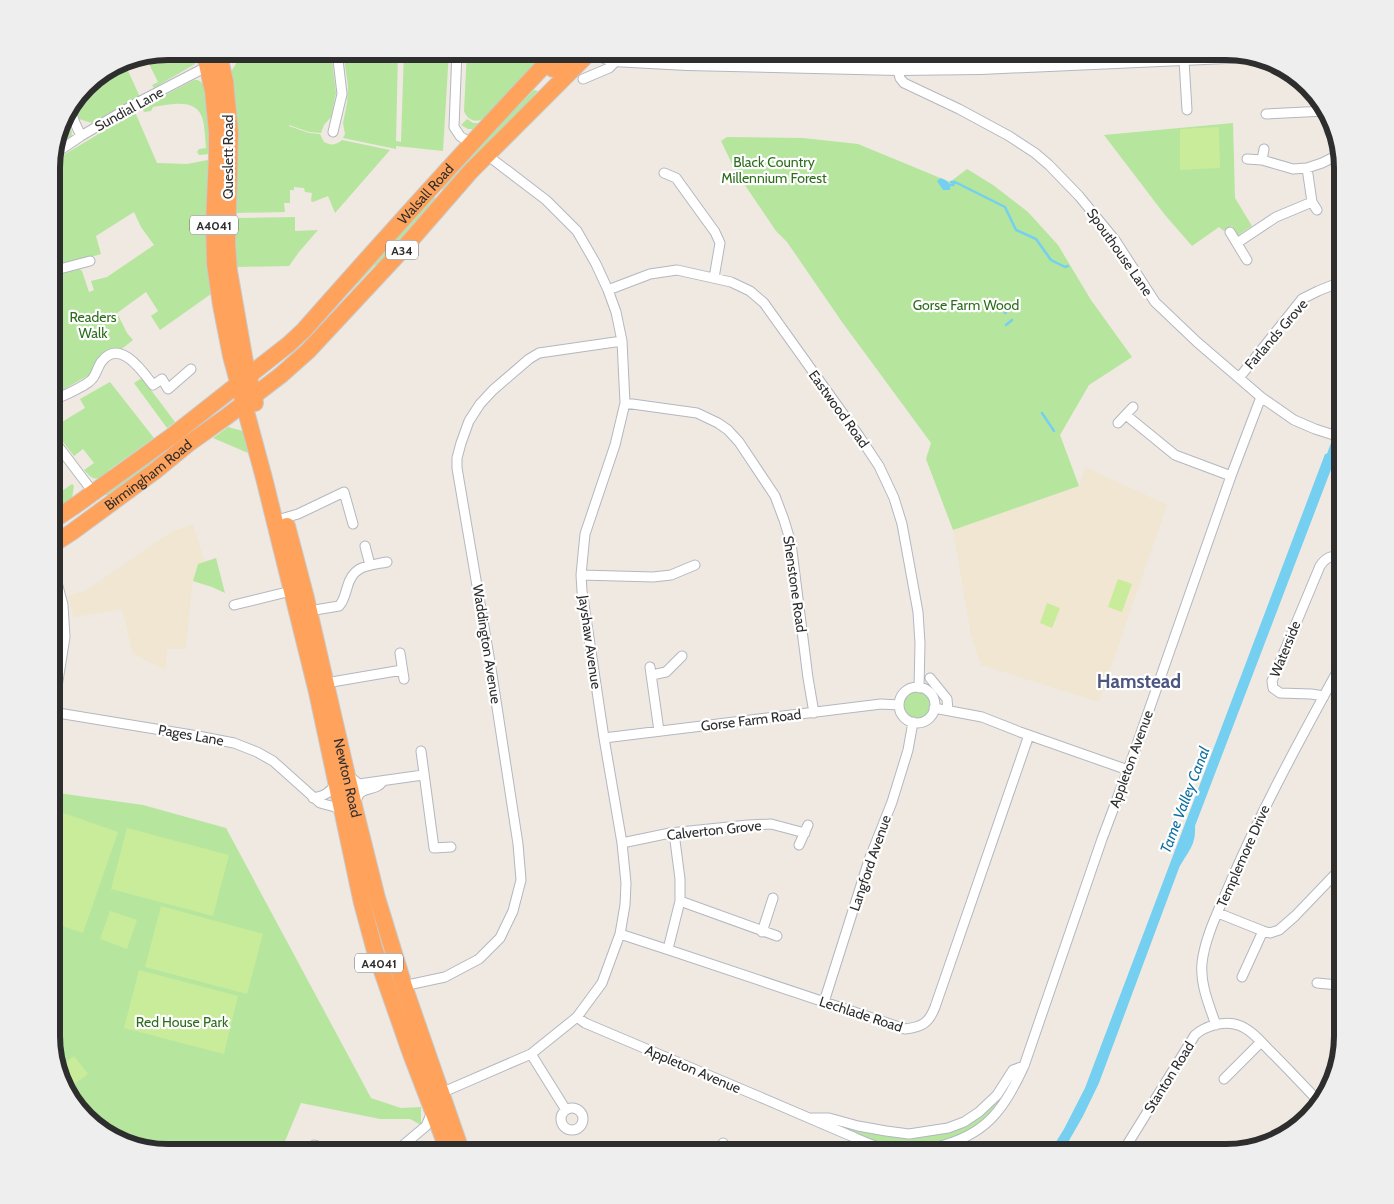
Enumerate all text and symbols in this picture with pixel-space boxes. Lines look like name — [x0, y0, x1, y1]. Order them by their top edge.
street label: Sundial Lane — [91, 83, 167, 135]
street label: Queslett Road — [219, 115, 237, 199]
park label: Black Country Millennium Forest — [721, 153, 827, 187]
street label: Walsall Road — [394, 160, 458, 228]
street label: Spouthouse Lane — [1083, 205, 1157, 299]
road number: A4041 — [190, 216, 238, 234]
road number: A34 — [386, 240, 418, 260]
street label: Farlands Grove — [1241, 295, 1311, 373]
park label: Gorse Farm Wood — [913, 296, 1019, 314]
park label: Readers Walk — [69, 308, 117, 342]
street label: Eastwood Road — [805, 367, 873, 451]
street label: Birmingham Road — [101, 435, 196, 514]
street label: Shenstone Road — [779, 535, 811, 633]
street label: Waddington Avenue — [469, 583, 505, 705]
street label: Jayshaw Avenue — [574, 593, 605, 690]
street label: Waterside — [1266, 618, 1304, 680]
district label: Hamstead — [1097, 670, 1181, 693]
street label: Gorse Farm Road — [700, 705, 802, 735]
street label: Appleton Avenue — [1105, 708, 1157, 810]
street label: Pages Lane — [157, 720, 225, 750]
street label: Newton Road — [330, 736, 366, 819]
water label: Tame Valley Canal — [1156, 744, 1214, 856]
street label: Templemore Drive — [1212, 802, 1274, 910]
street label: Langford Avenue — [845, 813, 895, 913]
street label: Calverton Grove — [666, 816, 762, 844]
road number: A4041 — [355, 954, 403, 972]
street label: Lechlade Road — [817, 992, 905, 1036]
park label: Red House Park — [136, 1013, 229, 1031]
street label: Stanton Road — [1140, 1038, 1198, 1116]
street label: Appleton Avenue — [642, 1041, 744, 1097]

